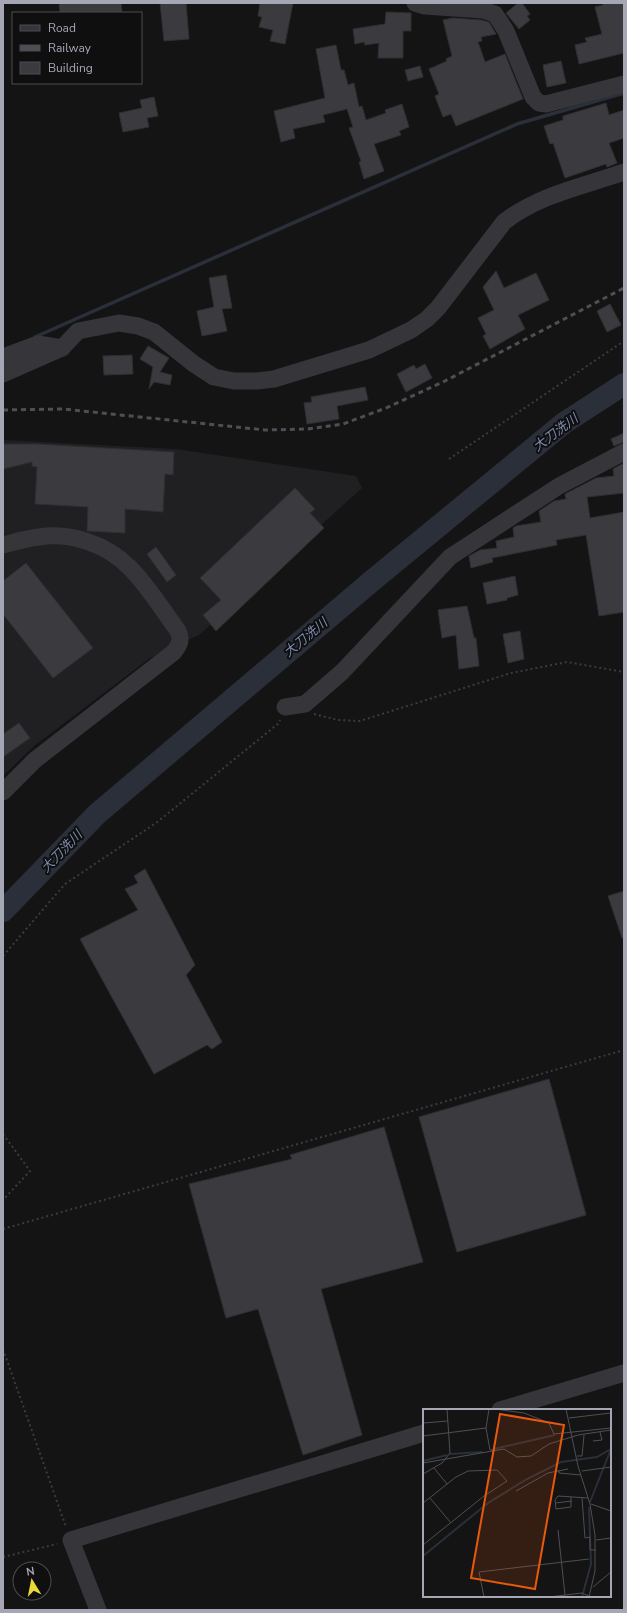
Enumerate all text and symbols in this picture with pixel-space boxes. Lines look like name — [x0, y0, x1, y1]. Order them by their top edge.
legend — [12, 12, 142, 84]
text: Road — [48, 20, 76, 36]
text: Railway — [48, 40, 92, 56]
text: Building — [48, 60, 93, 76]
water label: 大刀洗川 — [529, 409, 583, 456]
water label: 大刀洗川 — [280, 613, 333, 661]
water label: 大刀洗川 — [37, 825, 88, 877]
inset map — [423, 1409, 611, 1597]
north arrow — [12, 1561, 52, 1601]
text: N — [25, 1564, 36, 1580]

